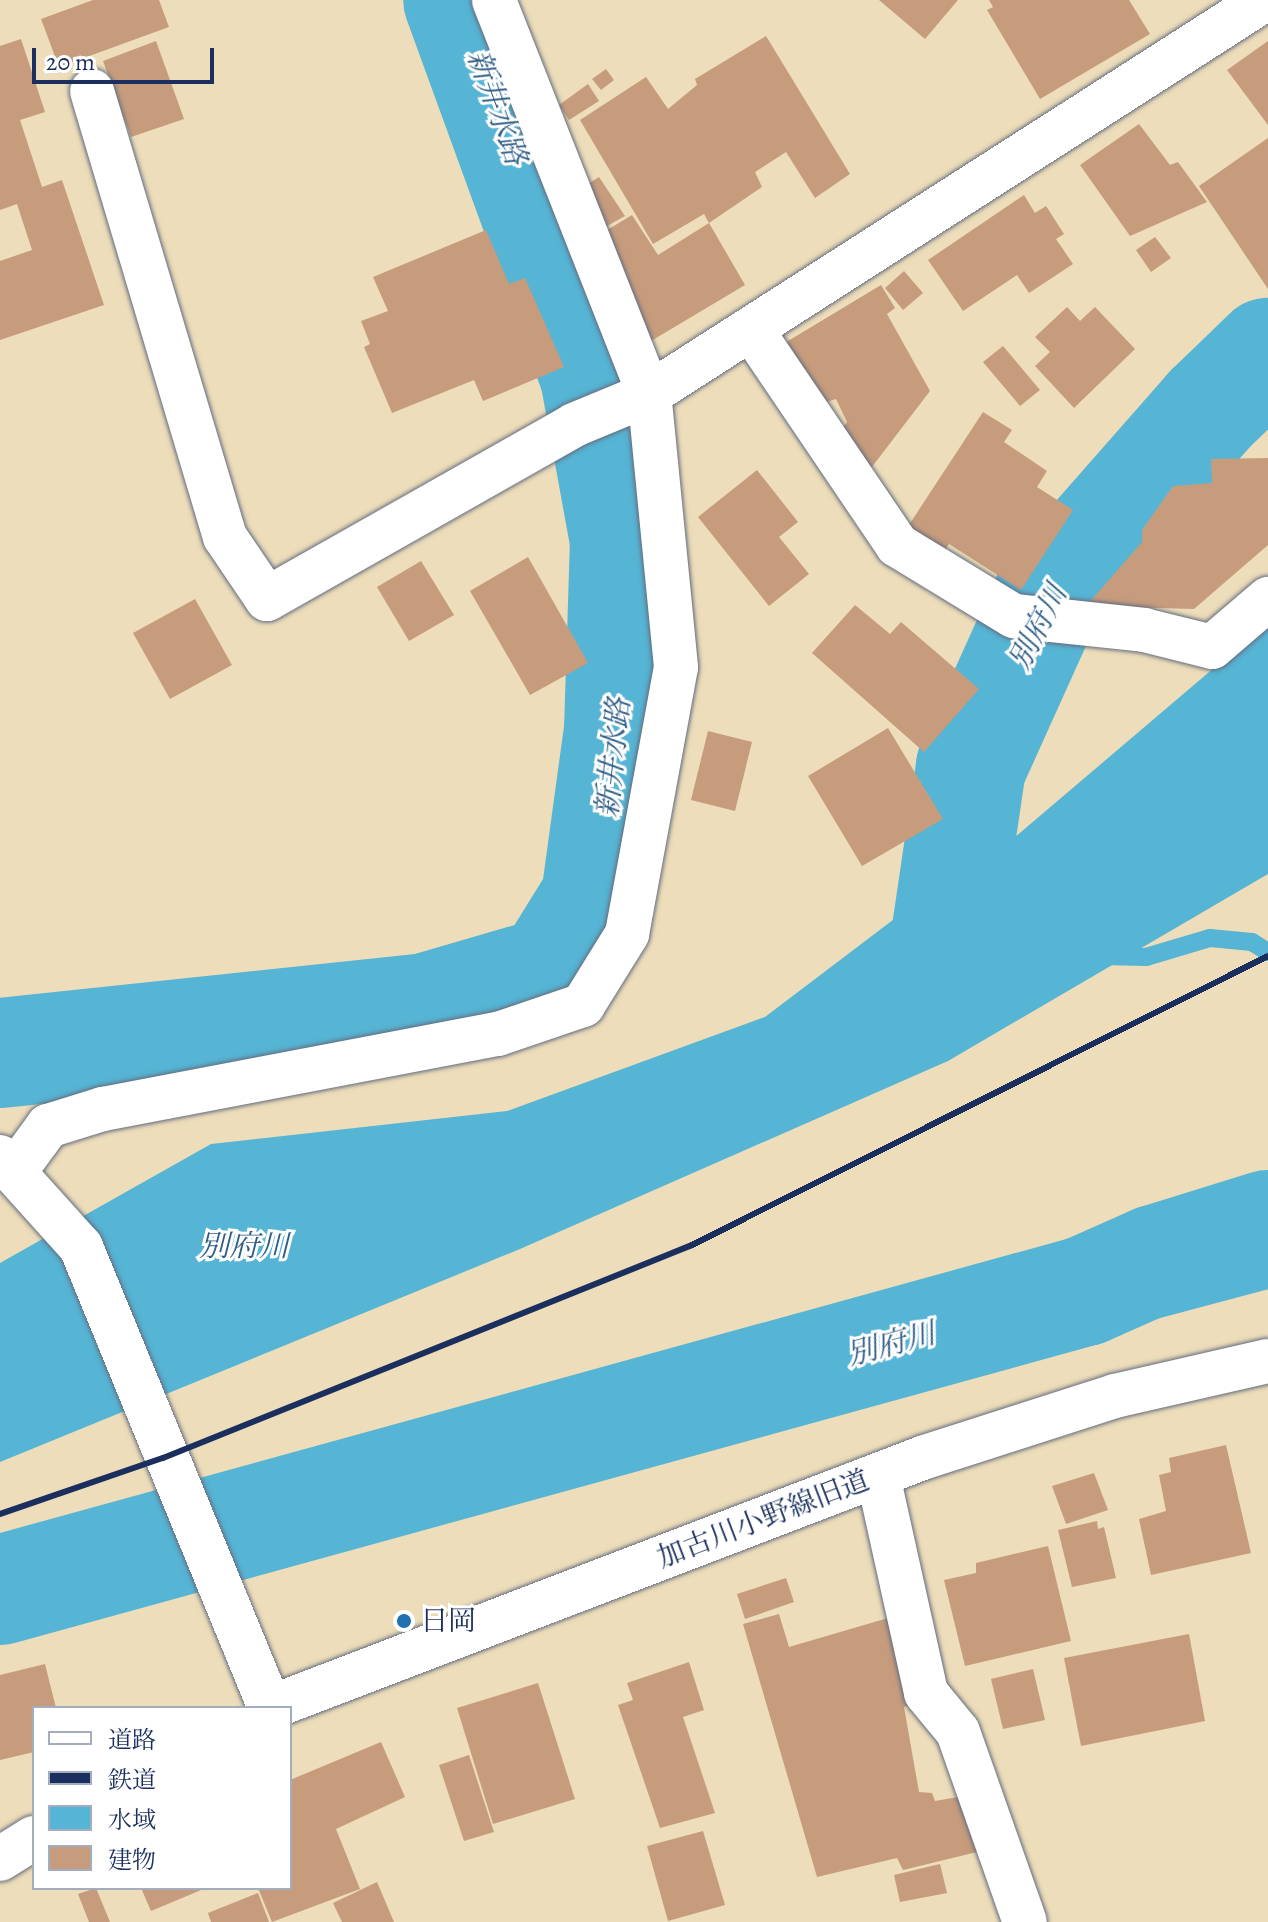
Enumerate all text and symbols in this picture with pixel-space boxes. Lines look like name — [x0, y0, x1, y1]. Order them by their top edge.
scale bar — [36, 32, 218, 82]
water label: 新井水路 — [460, 44, 534, 170]
text: 20 m — [46, 46, 95, 78]
water label: 別府川 — [1002, 579, 1074, 675]
water label: 新井水路 — [589, 696, 637, 820]
water label: 別府川 — [199, 1228, 289, 1264]
water label: 別府川 — [843, 1315, 939, 1373]
street label: 加古川小野線旧道 — [652, 1463, 874, 1575]
place label: 日岡 — [420, 1604, 476, 1638]
marker: 日岡 — [395, 1612, 413, 1630]
legend — [32, 1706, 292, 1890]
text: 道路 — [108, 1724, 156, 1756]
text: 鉄道 — [108, 1764, 156, 1796]
text: 水域 — [108, 1804, 156, 1836]
text: 建物 — [108, 1844, 156, 1876]

